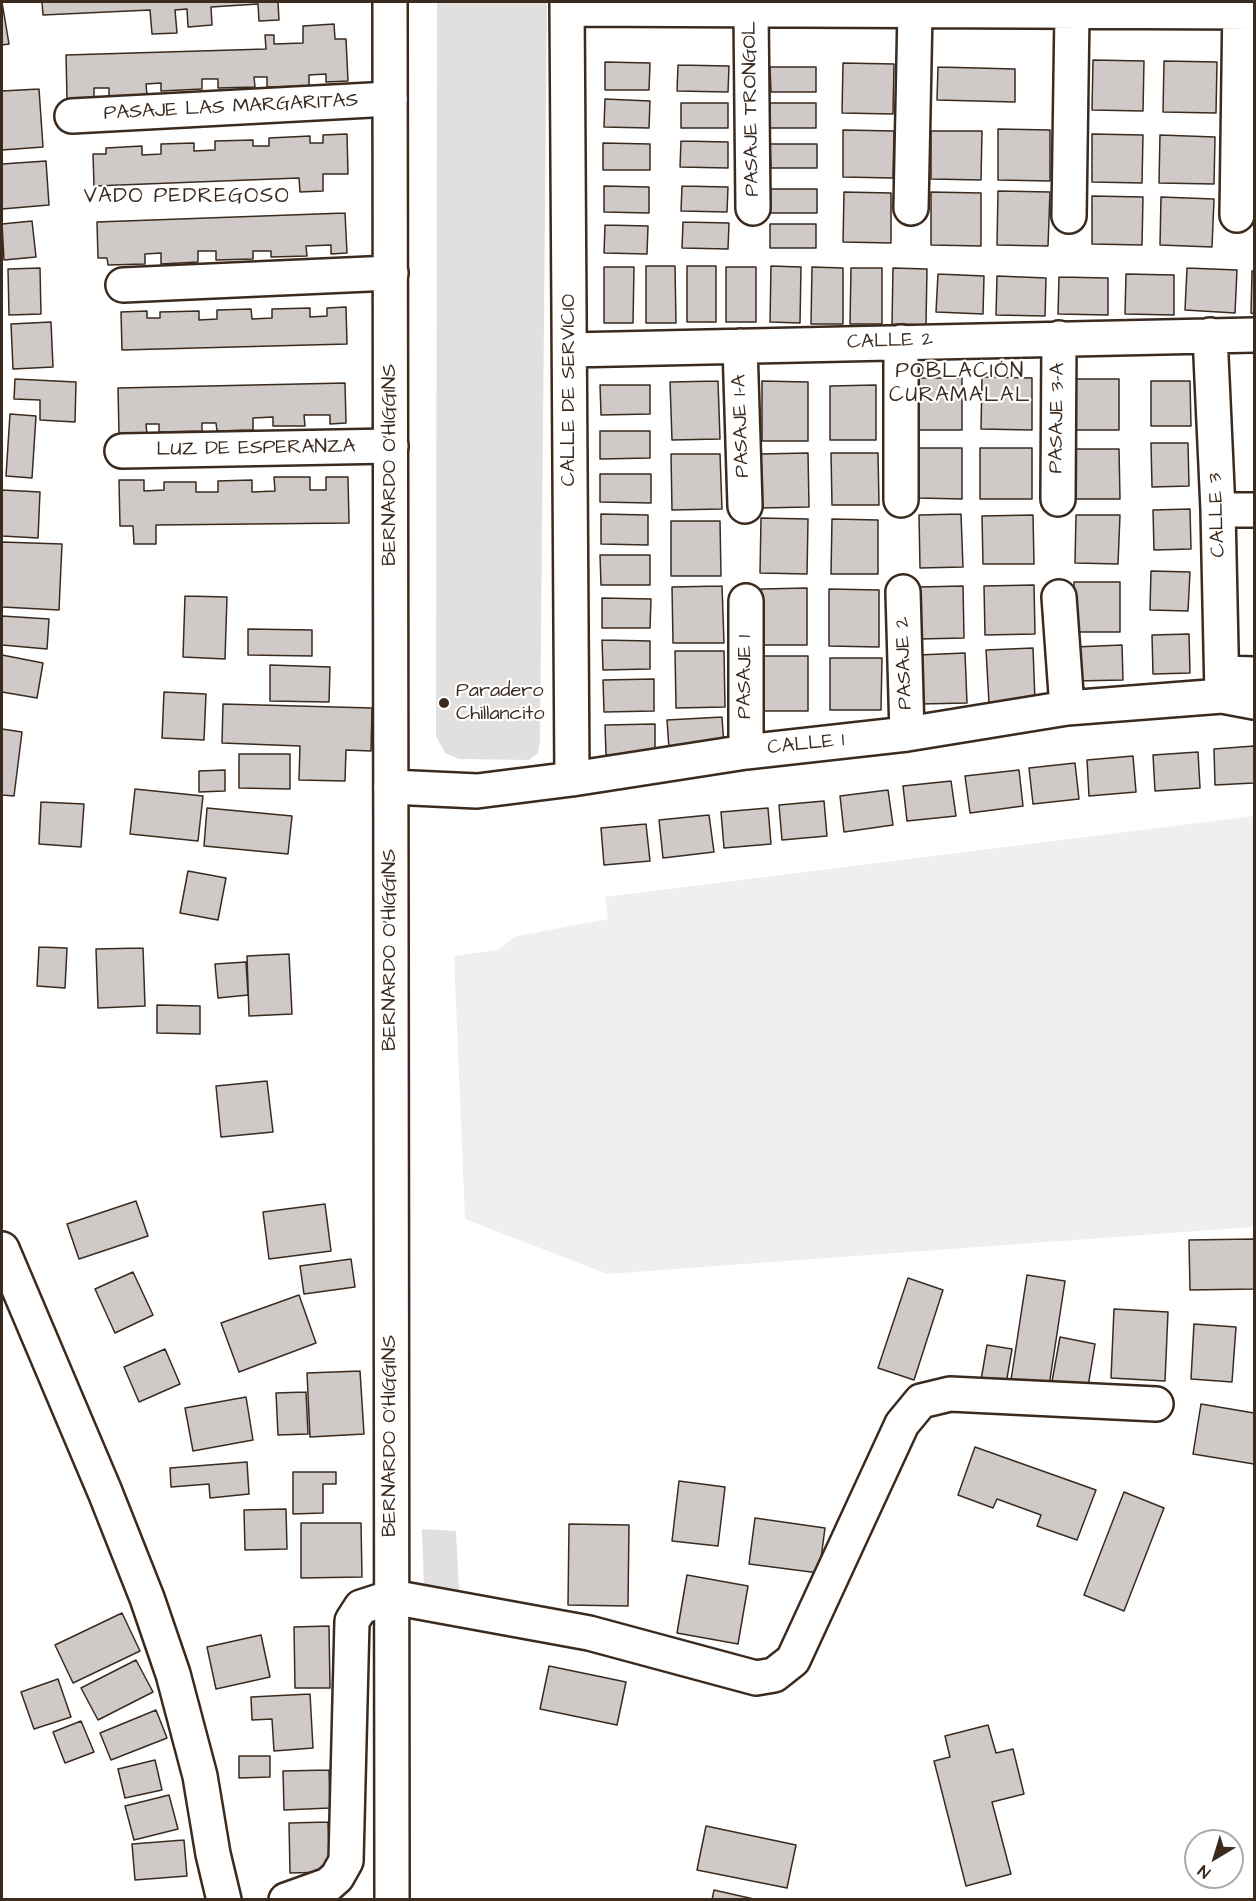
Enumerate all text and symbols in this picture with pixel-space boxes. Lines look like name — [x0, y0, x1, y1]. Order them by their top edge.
street label: PASAJE TRONGOL — [738, 21, 766, 197]
street label: PASAJE LAS MARGARITAS — [103, 89, 359, 127]
district label: VADO PEDREGOSO — [84, 185, 290, 211]
street label: CALLE DE SERVICIO — [558, 294, 582, 486]
street label: CALLE 2 — [847, 329, 933, 355]
district label: POBLACIÓN CURAMALAL — [889, 360, 1031, 410]
street label: PASAJE 3-A — [1045, 362, 1071, 474]
street label: BERNARDO O'HIGGINS — [379, 364, 403, 566]
street label: PASAJE 1-A — [728, 374, 756, 478]
street label: LUZ DE ESPERANZA — [156, 435, 356, 463]
street label: CALLE 3 — [1205, 472, 1231, 558]
street label: PASAJE 2 — [891, 616, 919, 710]
street label: PASAJE 1 — [734, 635, 758, 719]
place label: Paradero Chillancito — [456, 680, 545, 727]
marker: Paradero Chillancito — [437, 696, 451, 710]
street label: CALLE 1 — [766, 729, 846, 761]
street label: BERNARDO O'HIGGINS — [379, 849, 403, 1051]
street label: BERNARDO O'HIGGINS — [379, 1335, 403, 1537]
north arrow — [1184, 1829, 1244, 1889]
text: N — [1193, 1860, 1215, 1883]

